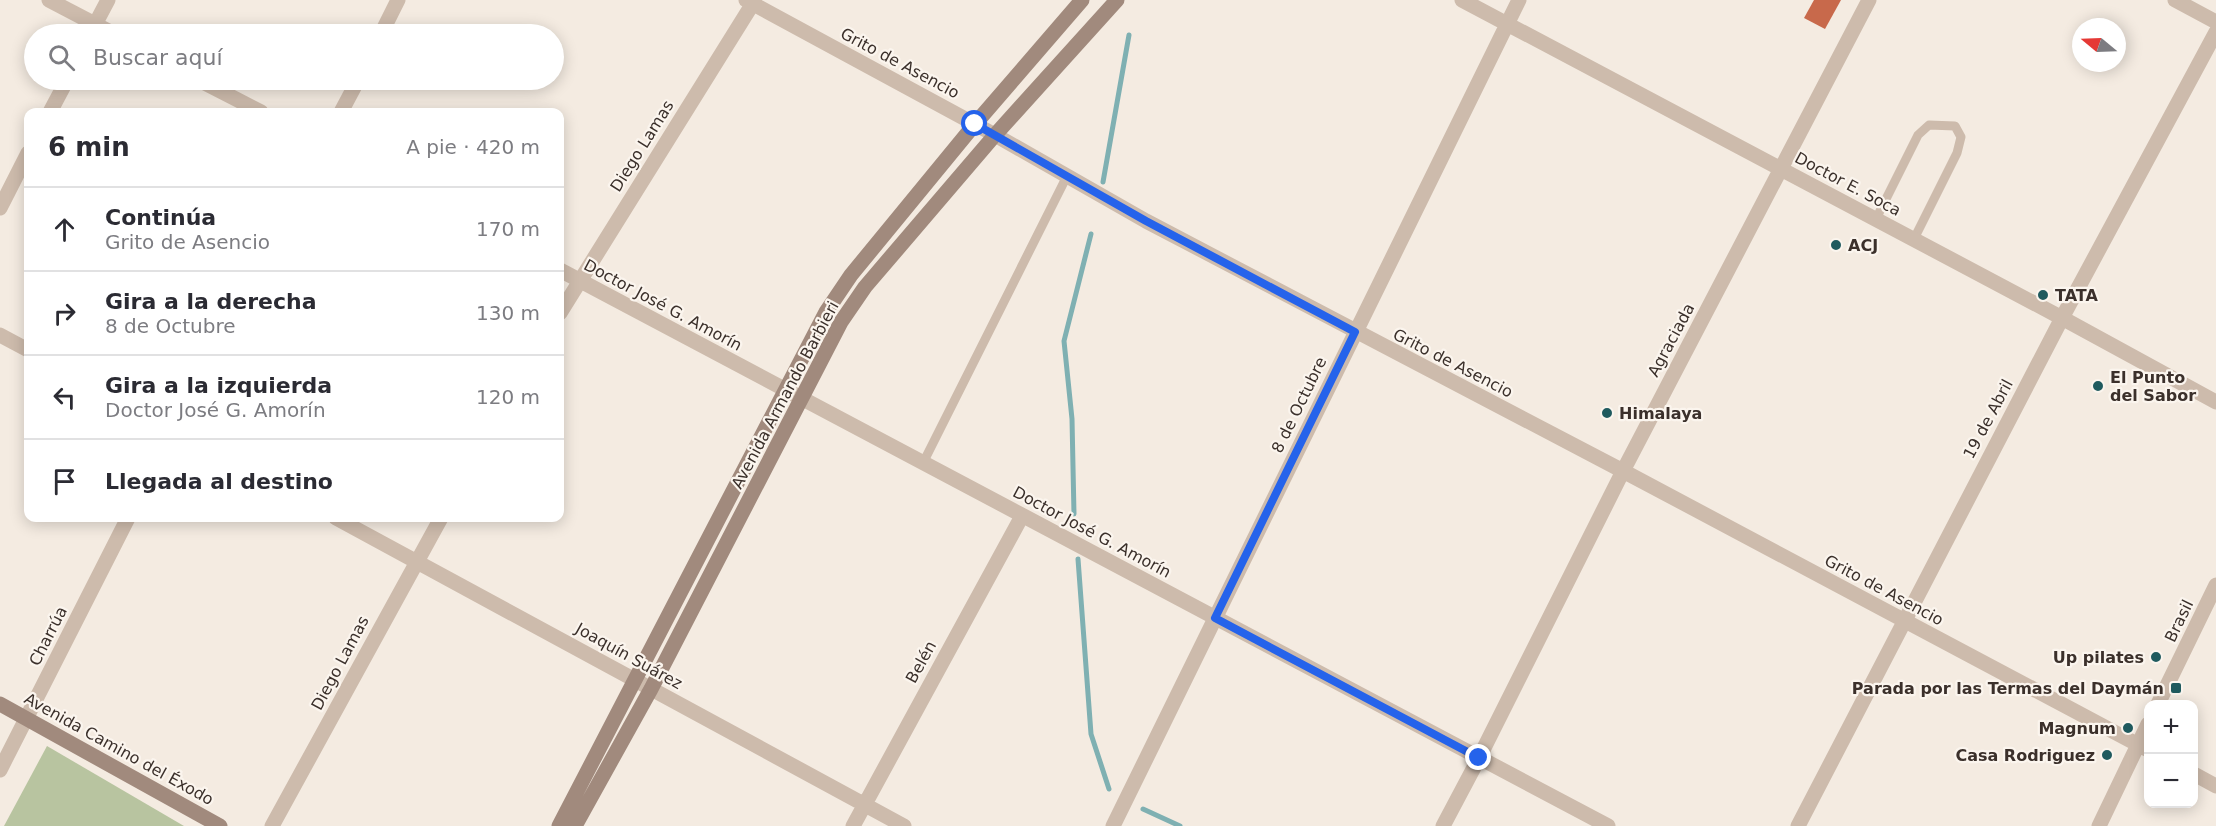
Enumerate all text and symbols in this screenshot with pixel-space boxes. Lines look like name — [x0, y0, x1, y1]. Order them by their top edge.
north arrow — [2072, 18, 2126, 72]
search box — [24, 24, 564, 90]
street label: Grito de Asencio — [837, 24, 963, 102]
icon: search — [45, 41, 78, 74]
text: Buscar aquí — [93, 45, 223, 70]
street label: Diego Lamas — [606, 97, 678, 195]
route start — [961, 110, 987, 136]
text: 6 min — [48, 132, 130, 162]
text: A pie · 420 m — [406, 135, 540, 159]
street label: Doctor E. Soca — [1792, 148, 1904, 220]
text: Continúa — [105, 205, 216, 230]
icon: ahead — [48, 213, 81, 246]
text: 170 m — [476, 217, 540, 241]
text: Grito de Asencio — [105, 230, 270, 254]
place label: ACJ — [1848, 236, 1878, 255]
marker: ACJ — [1829, 238, 1843, 252]
street label: Doctor José G. Amorín — [581, 255, 745, 355]
place label: TATA — [2055, 286, 2098, 305]
marker: TATA — [2036, 288, 2050, 302]
text: Gira a la derecha — [105, 289, 317, 314]
icon: right — [48, 297, 81, 330]
street label: Avenida Armando Barbieri — [727, 298, 843, 492]
street label: Agraciada — [1644, 300, 1698, 380]
text: 130 m — [476, 301, 540, 325]
text: 8 de Octubre — [105, 314, 235, 338]
street label: Grito de Asencio — [1390, 325, 1516, 401]
street label: 8 de Octubre — [1268, 354, 1330, 456]
place label: El Punto del Sabor — [2110, 368, 2196, 405]
text: Gira a la izquierda — [105, 373, 332, 398]
street label: 19 de Abril — [1959, 376, 2017, 462]
marker: El Punto del Sabor — [2091, 379, 2105, 393]
icon: left — [48, 381, 81, 414]
text: 120 m — [476, 385, 540, 409]
text: Doctor José G. Amorín — [105, 398, 326, 422]
place label: Himalaya — [1619, 404, 1702, 423]
marker: Himalaya — [1600, 406, 1614, 420]
icon: arrive — [48, 465, 81, 498]
text: Llegada al destino — [105, 469, 333, 494]
street label: Doctor José G. Amorín — [1010, 482, 1174, 582]
street label: Grito de Asencio — [1821, 551, 1947, 629]
street label: Brasil — [2161, 597, 2197, 645]
street label: Charrúa — [25, 603, 71, 669]
street label: Diego Lamas — [307, 613, 373, 713]
street label: Joaquín Suárez — [572, 618, 686, 693]
street label: Belén — [902, 638, 940, 686]
place label: Up pilates — [2053, 648, 2144, 667]
marker: Up pilates — [2149, 650, 2163, 664]
place label: Parada por las Termas del Daymán — [1852, 679, 2164, 698]
marker: Parada por las Termas del Daymán — [2169, 681, 2183, 695]
street label: Avenida Camino del Éxodo — [21, 689, 217, 809]
map controls — [2144, 700, 2198, 808]
button: + — [2144, 700, 2198, 754]
place label: Magnum — [2038, 719, 2116, 738]
marker: Magnum — [2121, 721, 2135, 735]
route end — [1465, 744, 1491, 770]
place label: Casa Rodriguez — [1955, 746, 2095, 765]
marker: Casa Rodriguez — [2100, 748, 2114, 762]
button: − — [2144, 754, 2198, 808]

